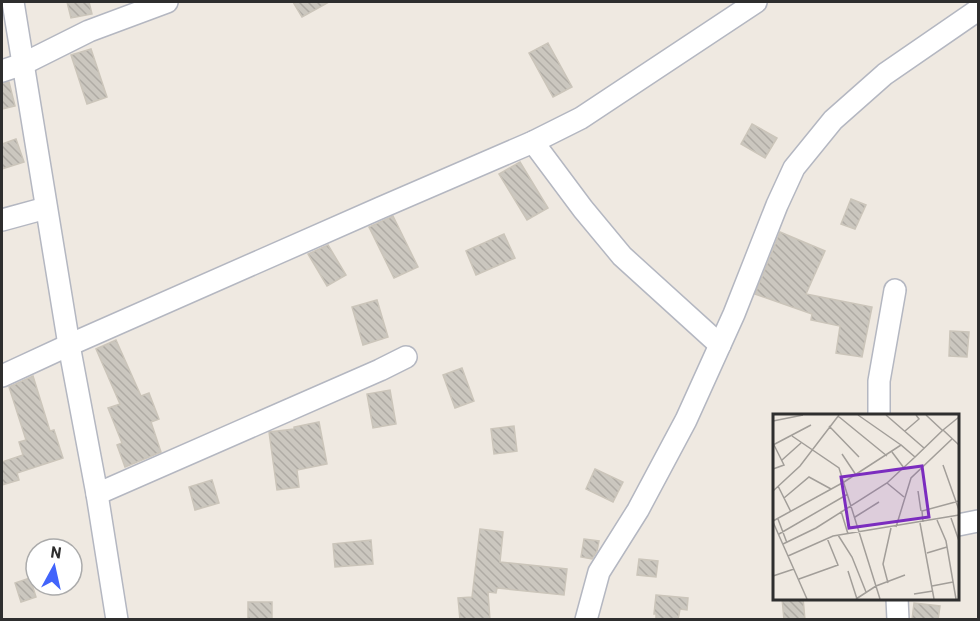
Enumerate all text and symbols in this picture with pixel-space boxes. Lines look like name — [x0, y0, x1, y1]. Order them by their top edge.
inset map — [773, 414, 959, 600]
north arrow — [24, 537, 84, 597]
text: N — [50, 542, 63, 562]

